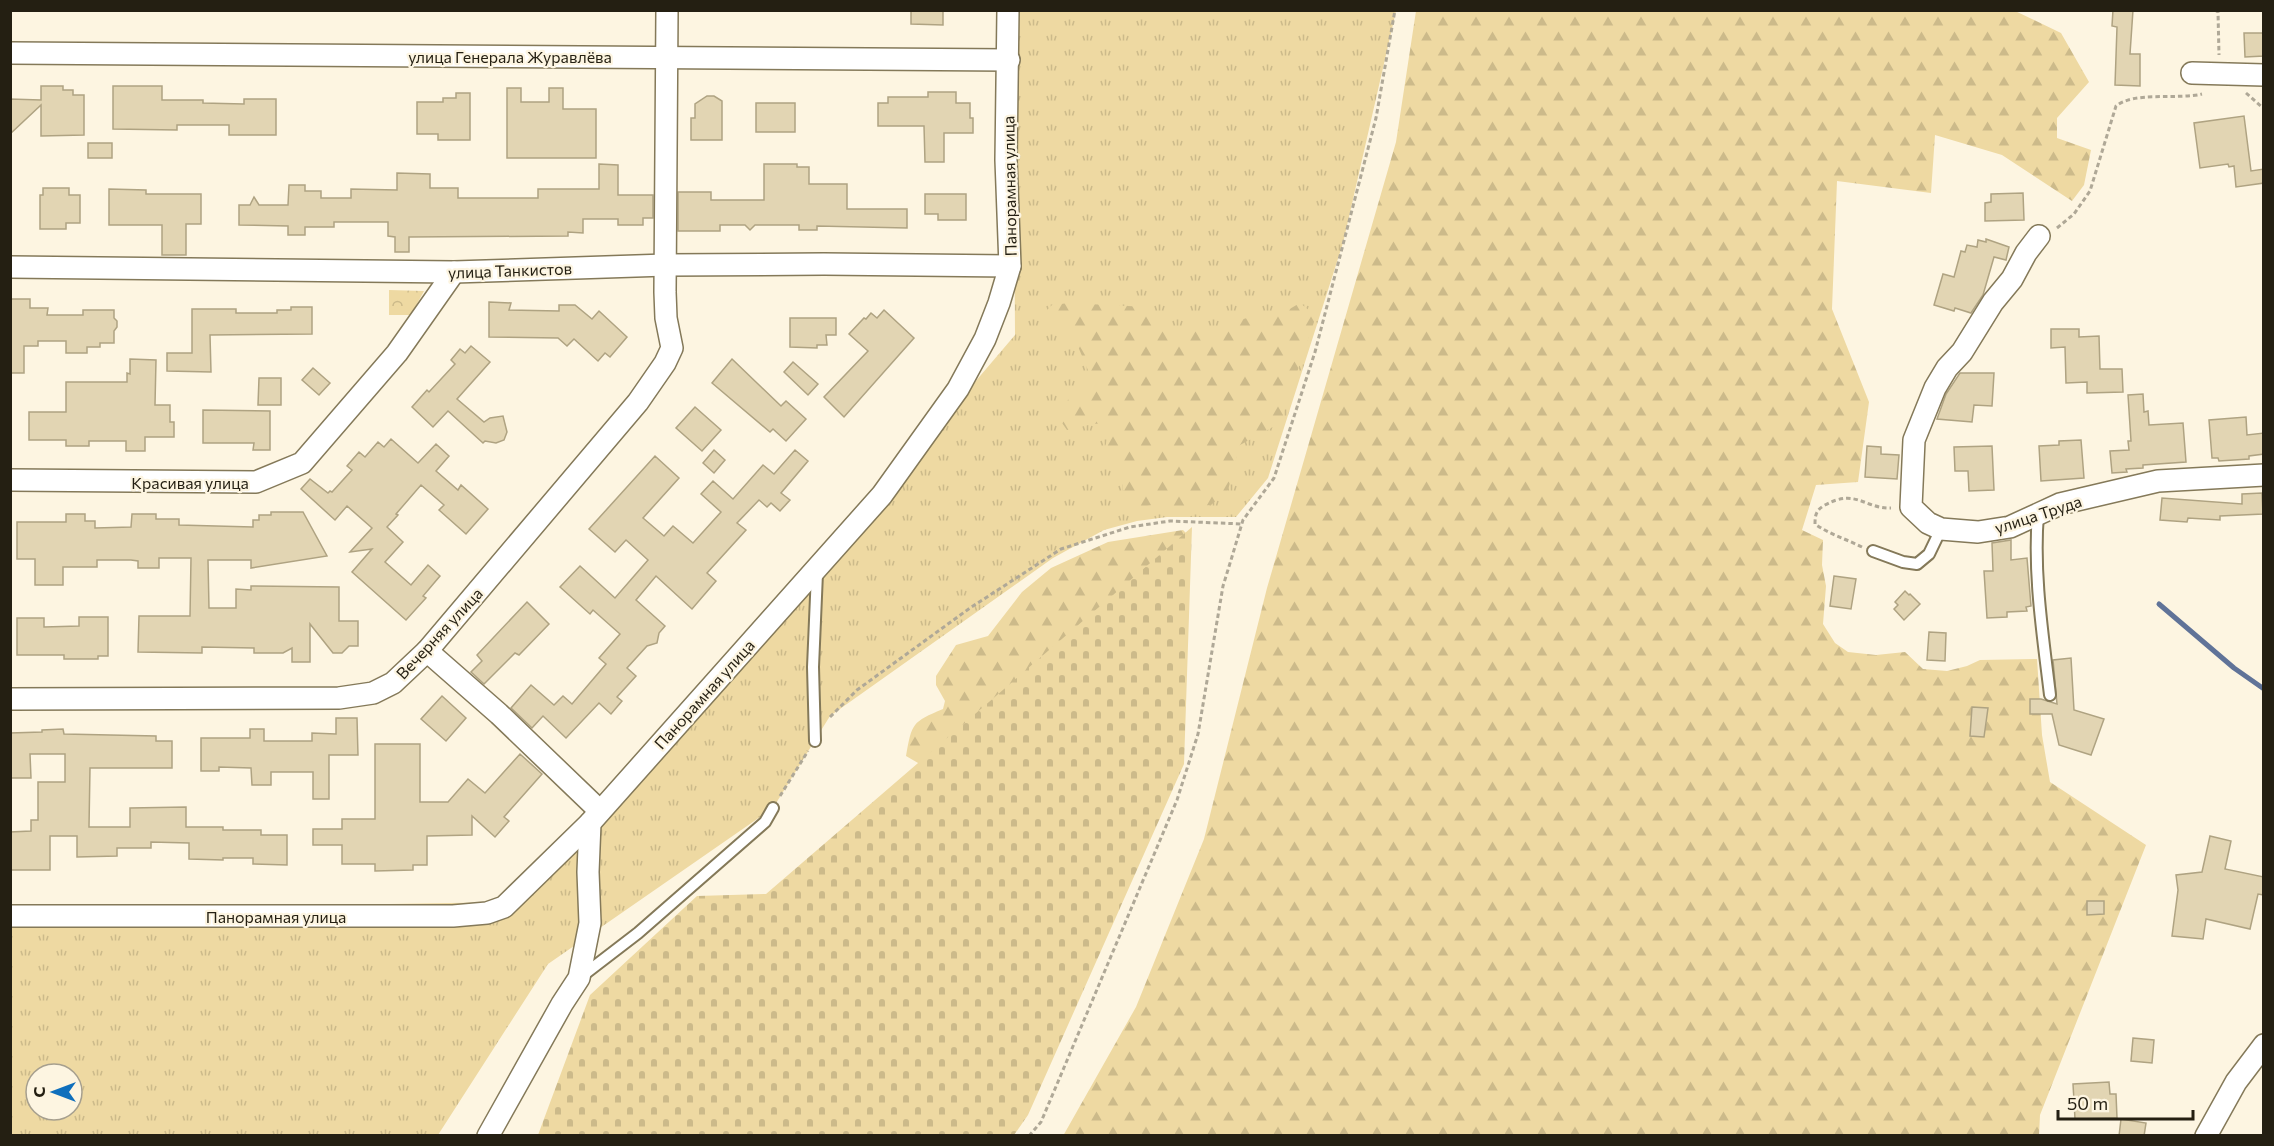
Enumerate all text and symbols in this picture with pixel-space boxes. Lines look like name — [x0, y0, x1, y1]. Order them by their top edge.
street label: улица Генерала Журавлёва — [408, 47, 612, 66]
street label: Панорамная улица — [998, 116, 1020, 256]
street label: улица Танкистов — [448, 258, 572, 282]
street label: Красивая улица — [131, 473, 249, 492]
street label: улица Труда — [1992, 491, 2084, 537]
street label: Вечерняя улица — [392, 583, 486, 683]
street label: Панорамная улица — [650, 635, 758, 753]
street label: Панорамная улица — [206, 907, 346, 926]
north arrow — [24, 1062, 84, 1122]
scale bar — [2058, 1083, 2193, 1121]
text: С — [29, 1086, 48, 1097]
text: 50 m — [2067, 1092, 2108, 1114]

